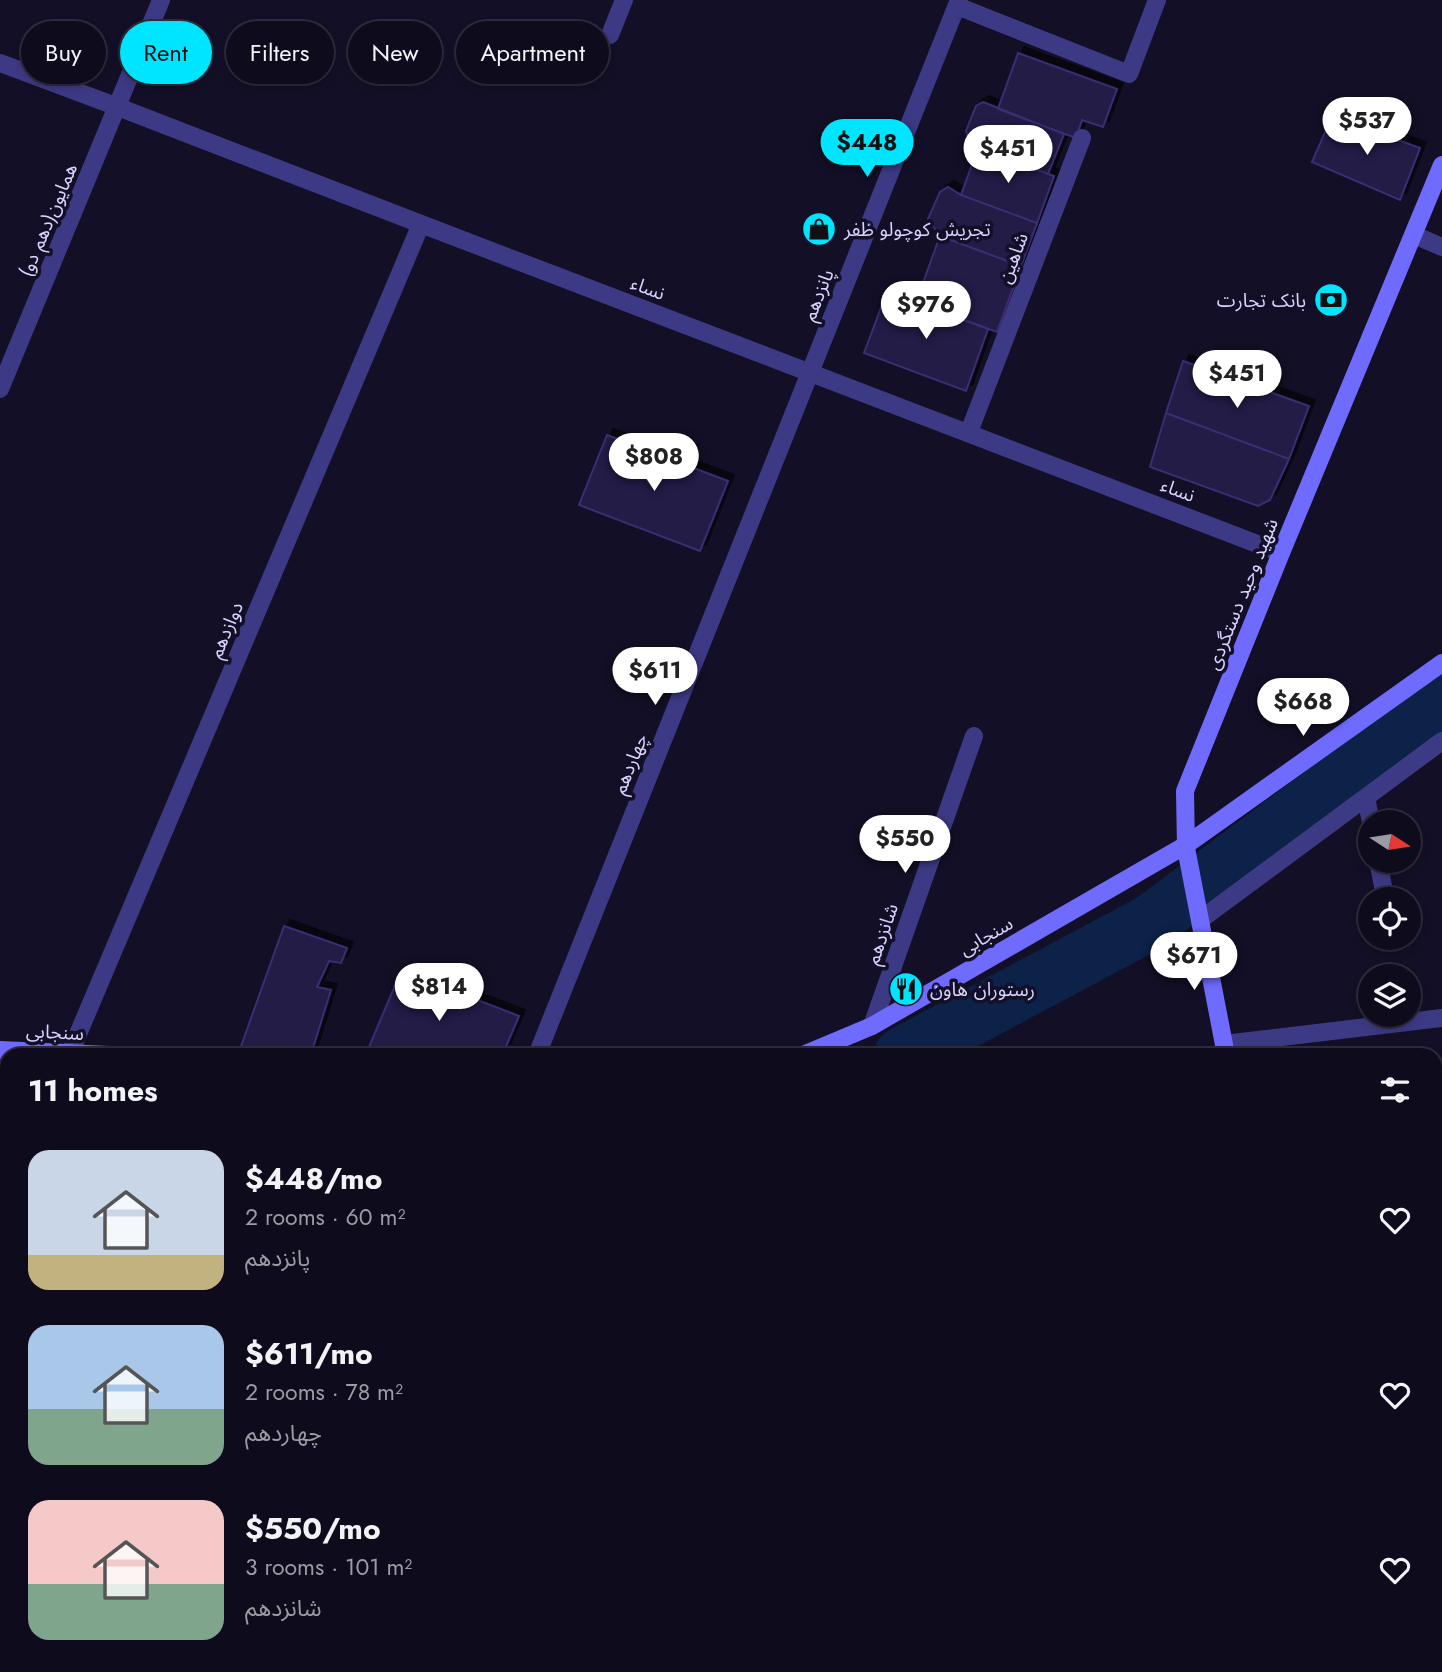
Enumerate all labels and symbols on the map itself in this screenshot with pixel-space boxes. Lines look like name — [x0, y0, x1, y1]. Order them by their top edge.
pin: $537 — [1326, 97, 1408, 157]
pin: $448 — [826, 120, 908, 179]
pin: $451 — [967, 125, 1049, 185]
street label: همایون(دهم دو) — [12, 159, 85, 281]
shop icon: تجریش کوچولو ظفر — [800, 210, 838, 248]
place label: تجریش کوچولو ظفر — [843, 216, 991, 243]
street label: شاهین — [991, 229, 1035, 287]
street label: پانزدهم — [795, 265, 842, 325]
street label: نساء — [627, 269, 669, 307]
bank icon: بانک تجارت — [1312, 281, 1350, 319]
pin: $976 — [885, 282, 967, 341]
place label: بانک تجارت — [1217, 287, 1306, 314]
pin: $451 — [1196, 350, 1278, 410]
pin: $808 — [613, 434, 695, 493]
street label: نساء — [1157, 471, 1199, 509]
street label: شهید وحید دستگردی — [1199, 514, 1285, 674]
street label: دوازدهم — [202, 598, 251, 663]
pin: $611 — [614, 648, 696, 707]
pin: $668 — [1262, 678, 1344, 738]
street label: چهاردهم — [606, 730, 655, 799]
north arrow — [1358, 810, 1421, 873]
pin: $550 — [864, 816, 946, 875]
street label: شانزدهم — [859, 900, 906, 969]
street label: سنجابی — [954, 910, 1018, 962]
pin: $671 — [1153, 932, 1235, 992]
pin: $814 — [398, 964, 480, 1023]
restaurant icon: رستوران هاون — [887, 970, 925, 1008]
place label: رستوران هاون — [930, 976, 1035, 1003]
street label: سنجابی — [25, 1017, 85, 1047]

